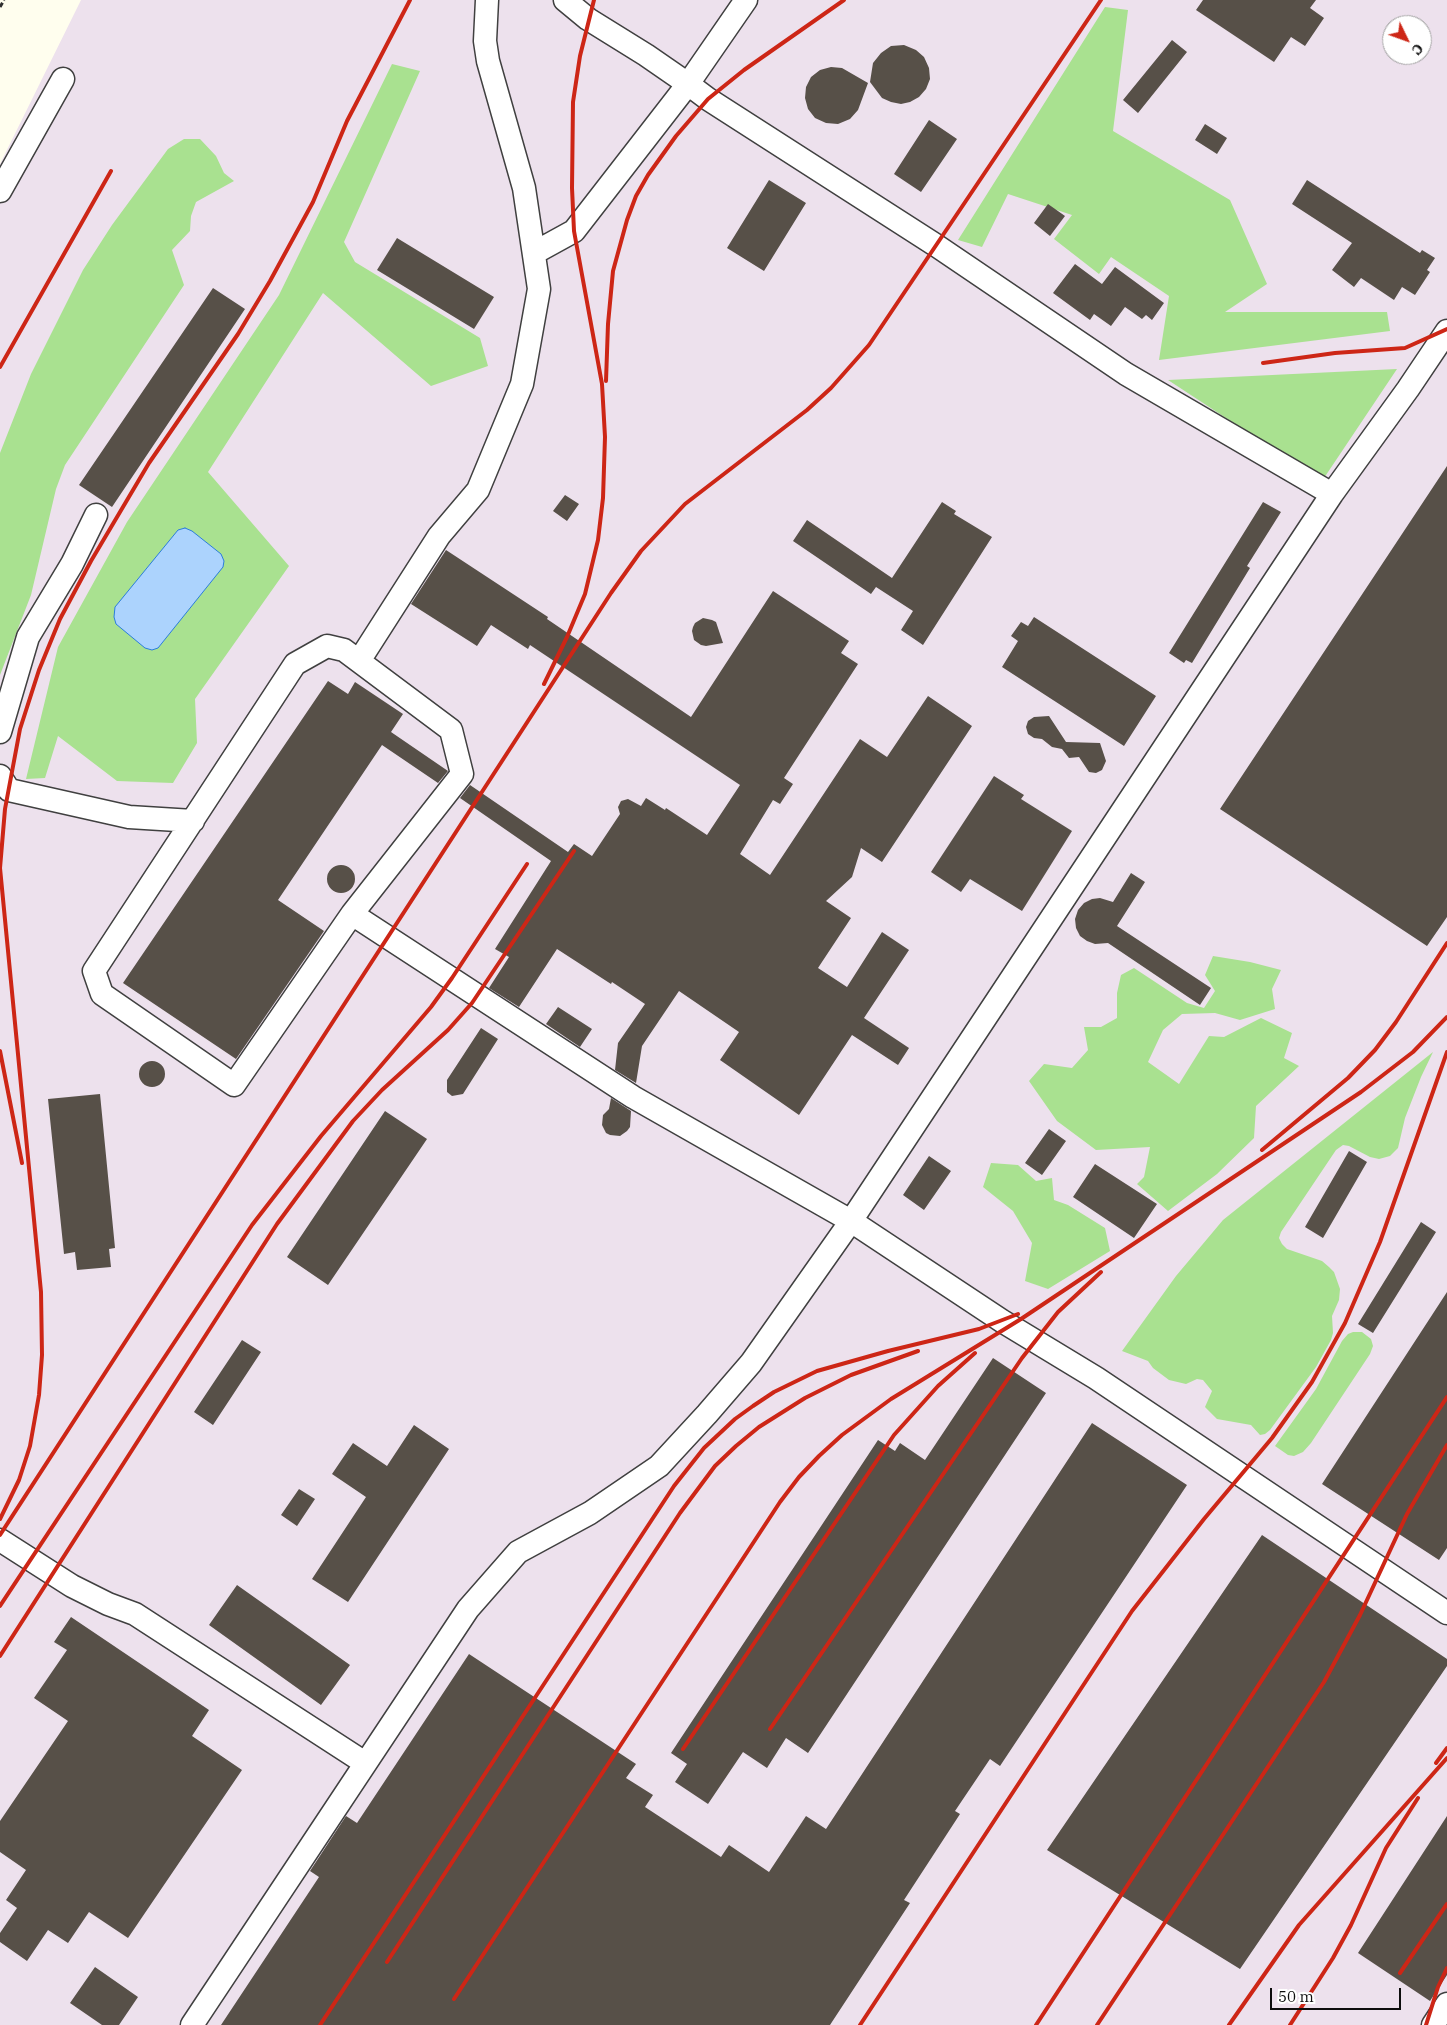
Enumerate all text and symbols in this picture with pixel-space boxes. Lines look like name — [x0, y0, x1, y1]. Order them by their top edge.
north arrow — [1382, 15, 1432, 65]
text: С — [1408, 40, 1427, 59]
scale bar — [1272, 1978, 1403, 2010]
text: 50 m — [1278, 1987, 1314, 2006]

